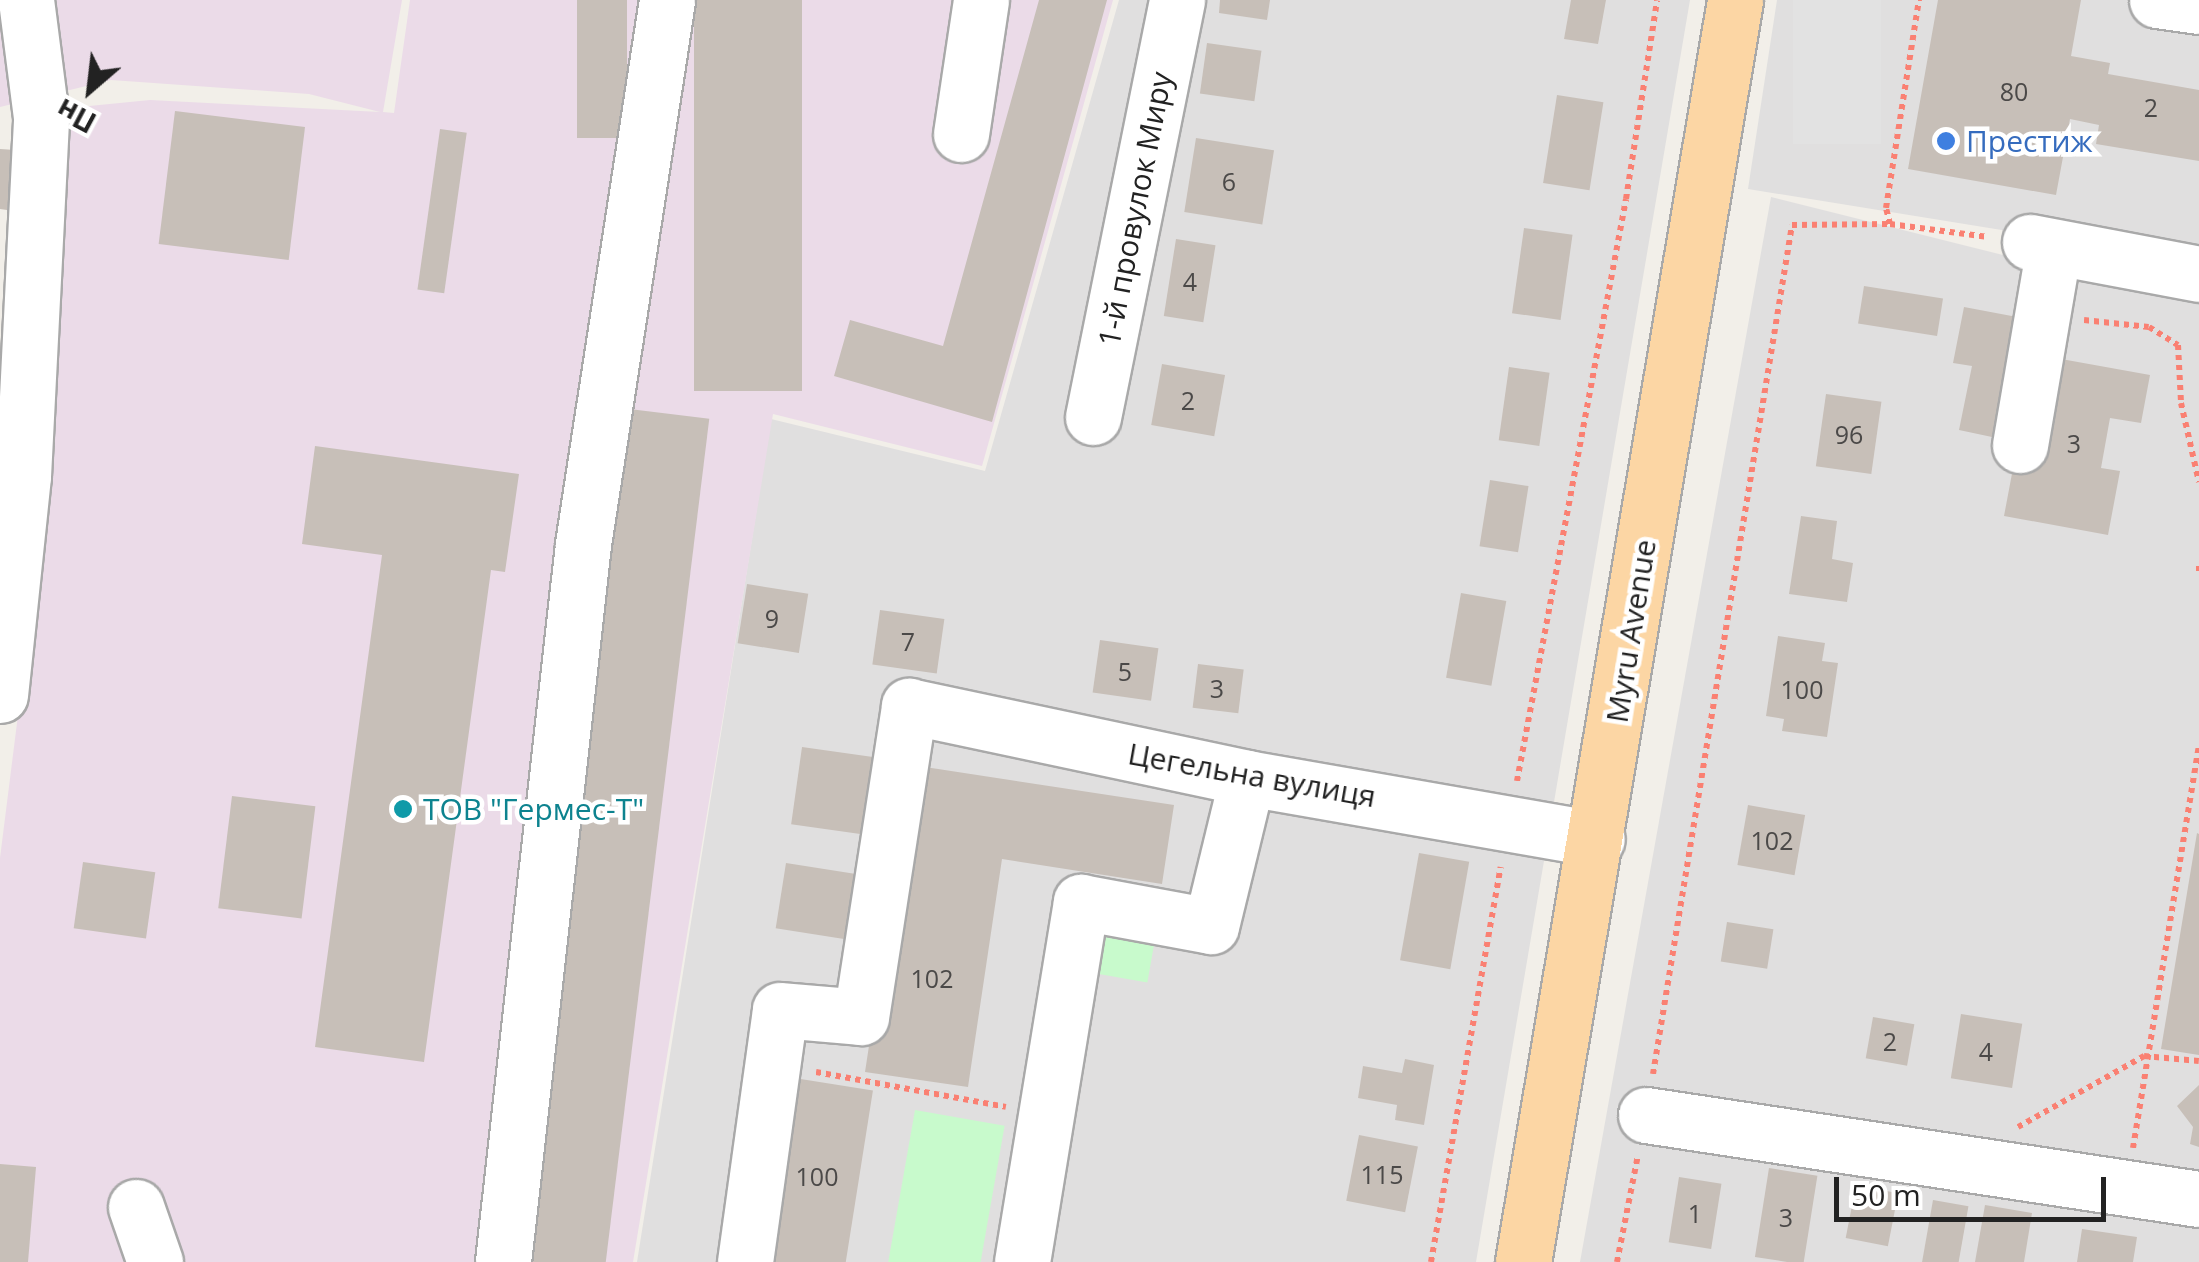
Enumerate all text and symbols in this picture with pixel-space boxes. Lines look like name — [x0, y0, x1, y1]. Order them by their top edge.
north arrow — [40, 40, 140, 140]
street label: 1-й провулок Миру — [1091, 69, 1179, 349]
house number: 80 — [2000, 76, 2028, 106]
text: Пн — [50, 90, 102, 143]
house number: 2 — [2144, 92, 2158, 122]
place label: Престиж — [1966, 123, 2093, 159]
marker: Престиж — [1935, 130, 1957, 152]
house number: 6 — [1222, 166, 1236, 196]
house number: 4 — [1183, 266, 1197, 296]
house number: 2 — [1181, 385, 1195, 415]
house number: 96 — [1835, 419, 1863, 449]
house number: 3 — [2067, 428, 2081, 458]
street label: Myru Avenue — [1599, 537, 1663, 725]
house number: 9 — [765, 603, 779, 633]
house number: 7 — [901, 626, 915, 656]
house number: 5 — [1118, 656, 1132, 686]
house number: 3 — [1210, 673, 1224, 703]
house number: 100 — [1781, 674, 1823, 704]
street label: Цегельна вулиця — [1125, 735, 1379, 815]
place label: ТОВ "Гермес-Т" — [423, 791, 644, 827]
marker: ТОВ "Гермес-Т" — [392, 798, 414, 820]
house number: 102 — [1751, 825, 1793, 855]
house number: 102 — [911, 963, 953, 993]
house number: 2 — [1883, 1026, 1897, 1056]
house number: 4 — [1979, 1036, 1993, 1066]
scale bar — [1839, 1157, 2112, 1219]
house number: 115 — [1361, 1159, 1403, 1189]
house number: 100 — [796, 1161, 838, 1191]
text: 50 m — [1851, 1174, 1921, 1215]
house number: 1 — [1688, 1198, 1702, 1228]
house number: 3 — [1779, 1202, 1793, 1232]

